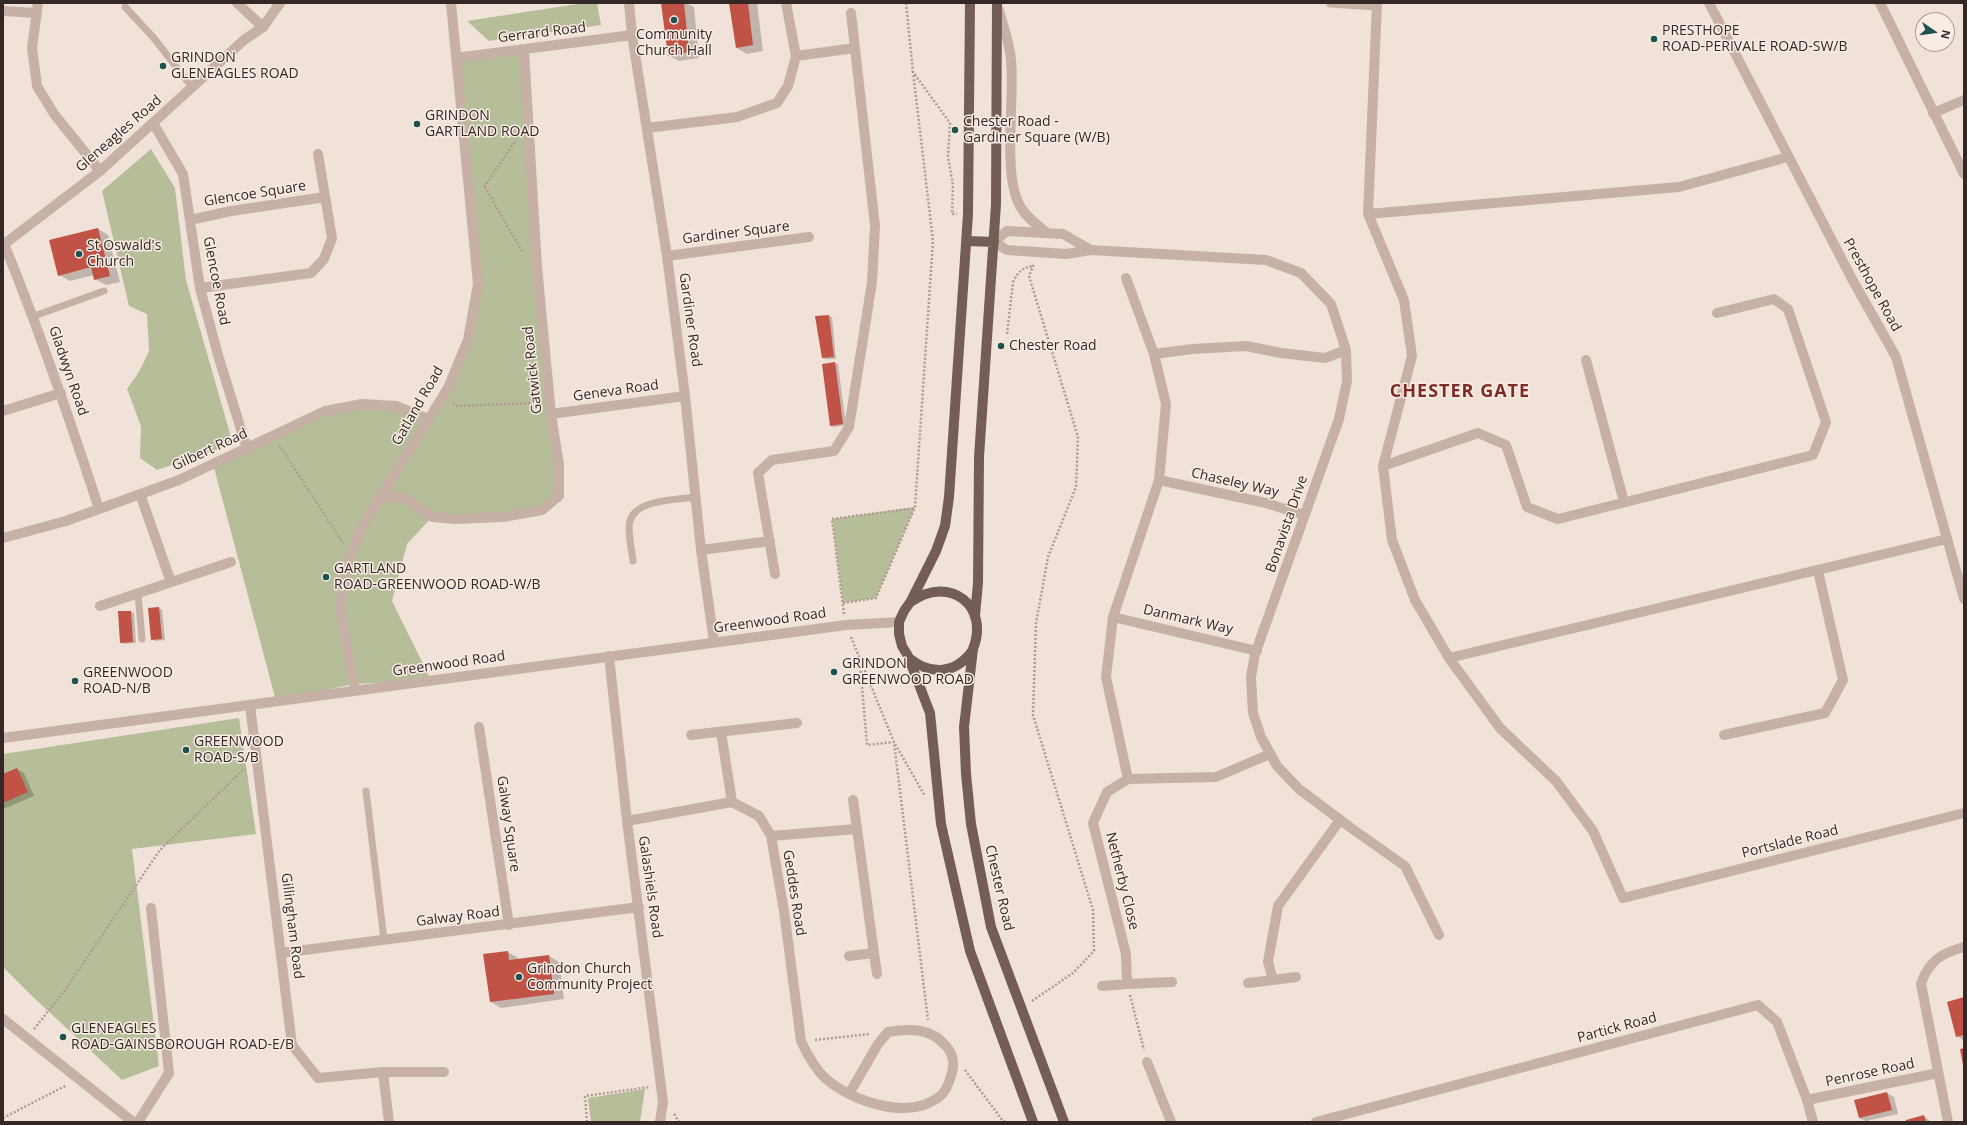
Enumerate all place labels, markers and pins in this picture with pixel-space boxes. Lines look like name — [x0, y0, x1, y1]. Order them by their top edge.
marker: Community Church Hall — [669, 15, 679, 25]
place label: PRESTHOPE ROAD-PERIVALE ROAD-SW/B — [1662, 23, 1848, 56]
place label: Community Church Hall — [636, 27, 712, 60]
marker: PRESTHOPE ROAD-PERIVALE ROAD-SW/B — [1649, 34, 1659, 44]
place label: GRINDON GLENEAGLES ROAD — [171, 50, 299, 82]
marker: GRINDON GLENEAGLES ROAD — [158, 61, 168, 71]
place label: GRINDON GARTLAND ROAD — [425, 108, 539, 140]
place label: Chester Road - Gardiner Square (W/B) — [963, 114, 1110, 146]
marker: GRINDON GARTLAND ROAD — [412, 119, 422, 129]
marker: Chester Road - Gardiner Square (W/B) — [950, 125, 960, 135]
place label: St Oswald's Church — [87, 238, 161, 270]
marker: St Oswald's Church — [74, 249, 84, 259]
place label: Chester Road — [1009, 338, 1097, 354]
marker: Chester Road — [996, 341, 1006, 351]
place label: GARTLAND ROAD-GREENWOOD ROAD-W/B — [334, 561, 541, 594]
marker: GARTLAND ROAD-GREENWOOD ROAD-W/B — [321, 572, 331, 582]
place label: GRINDON GREENWOOD ROAD — [842, 656, 974, 688]
place label: GREENWOOD ROAD-N/B — [83, 665, 173, 698]
marker: GRINDON GREENWOOD ROAD — [829, 667, 839, 677]
marker: GREENWOOD ROAD-N/B — [70, 676, 80, 686]
place label: GREENWOOD ROAD-S/B — [194, 734, 284, 766]
marker: GREENWOOD ROAD-S/B — [181, 745, 191, 755]
place label: Grindon Church Community Project — [527, 961, 652, 994]
marker: Grindon Church Community Project — [514, 972, 524, 982]
place label: GLENEAGLES ROAD-GAINSBOROUGH ROAD-E/B — [71, 1021, 294, 1054]
marker: GLENEAGLES ROAD-GAINSBOROUGH ROAD-E/B — [58, 1032, 68, 1042]

